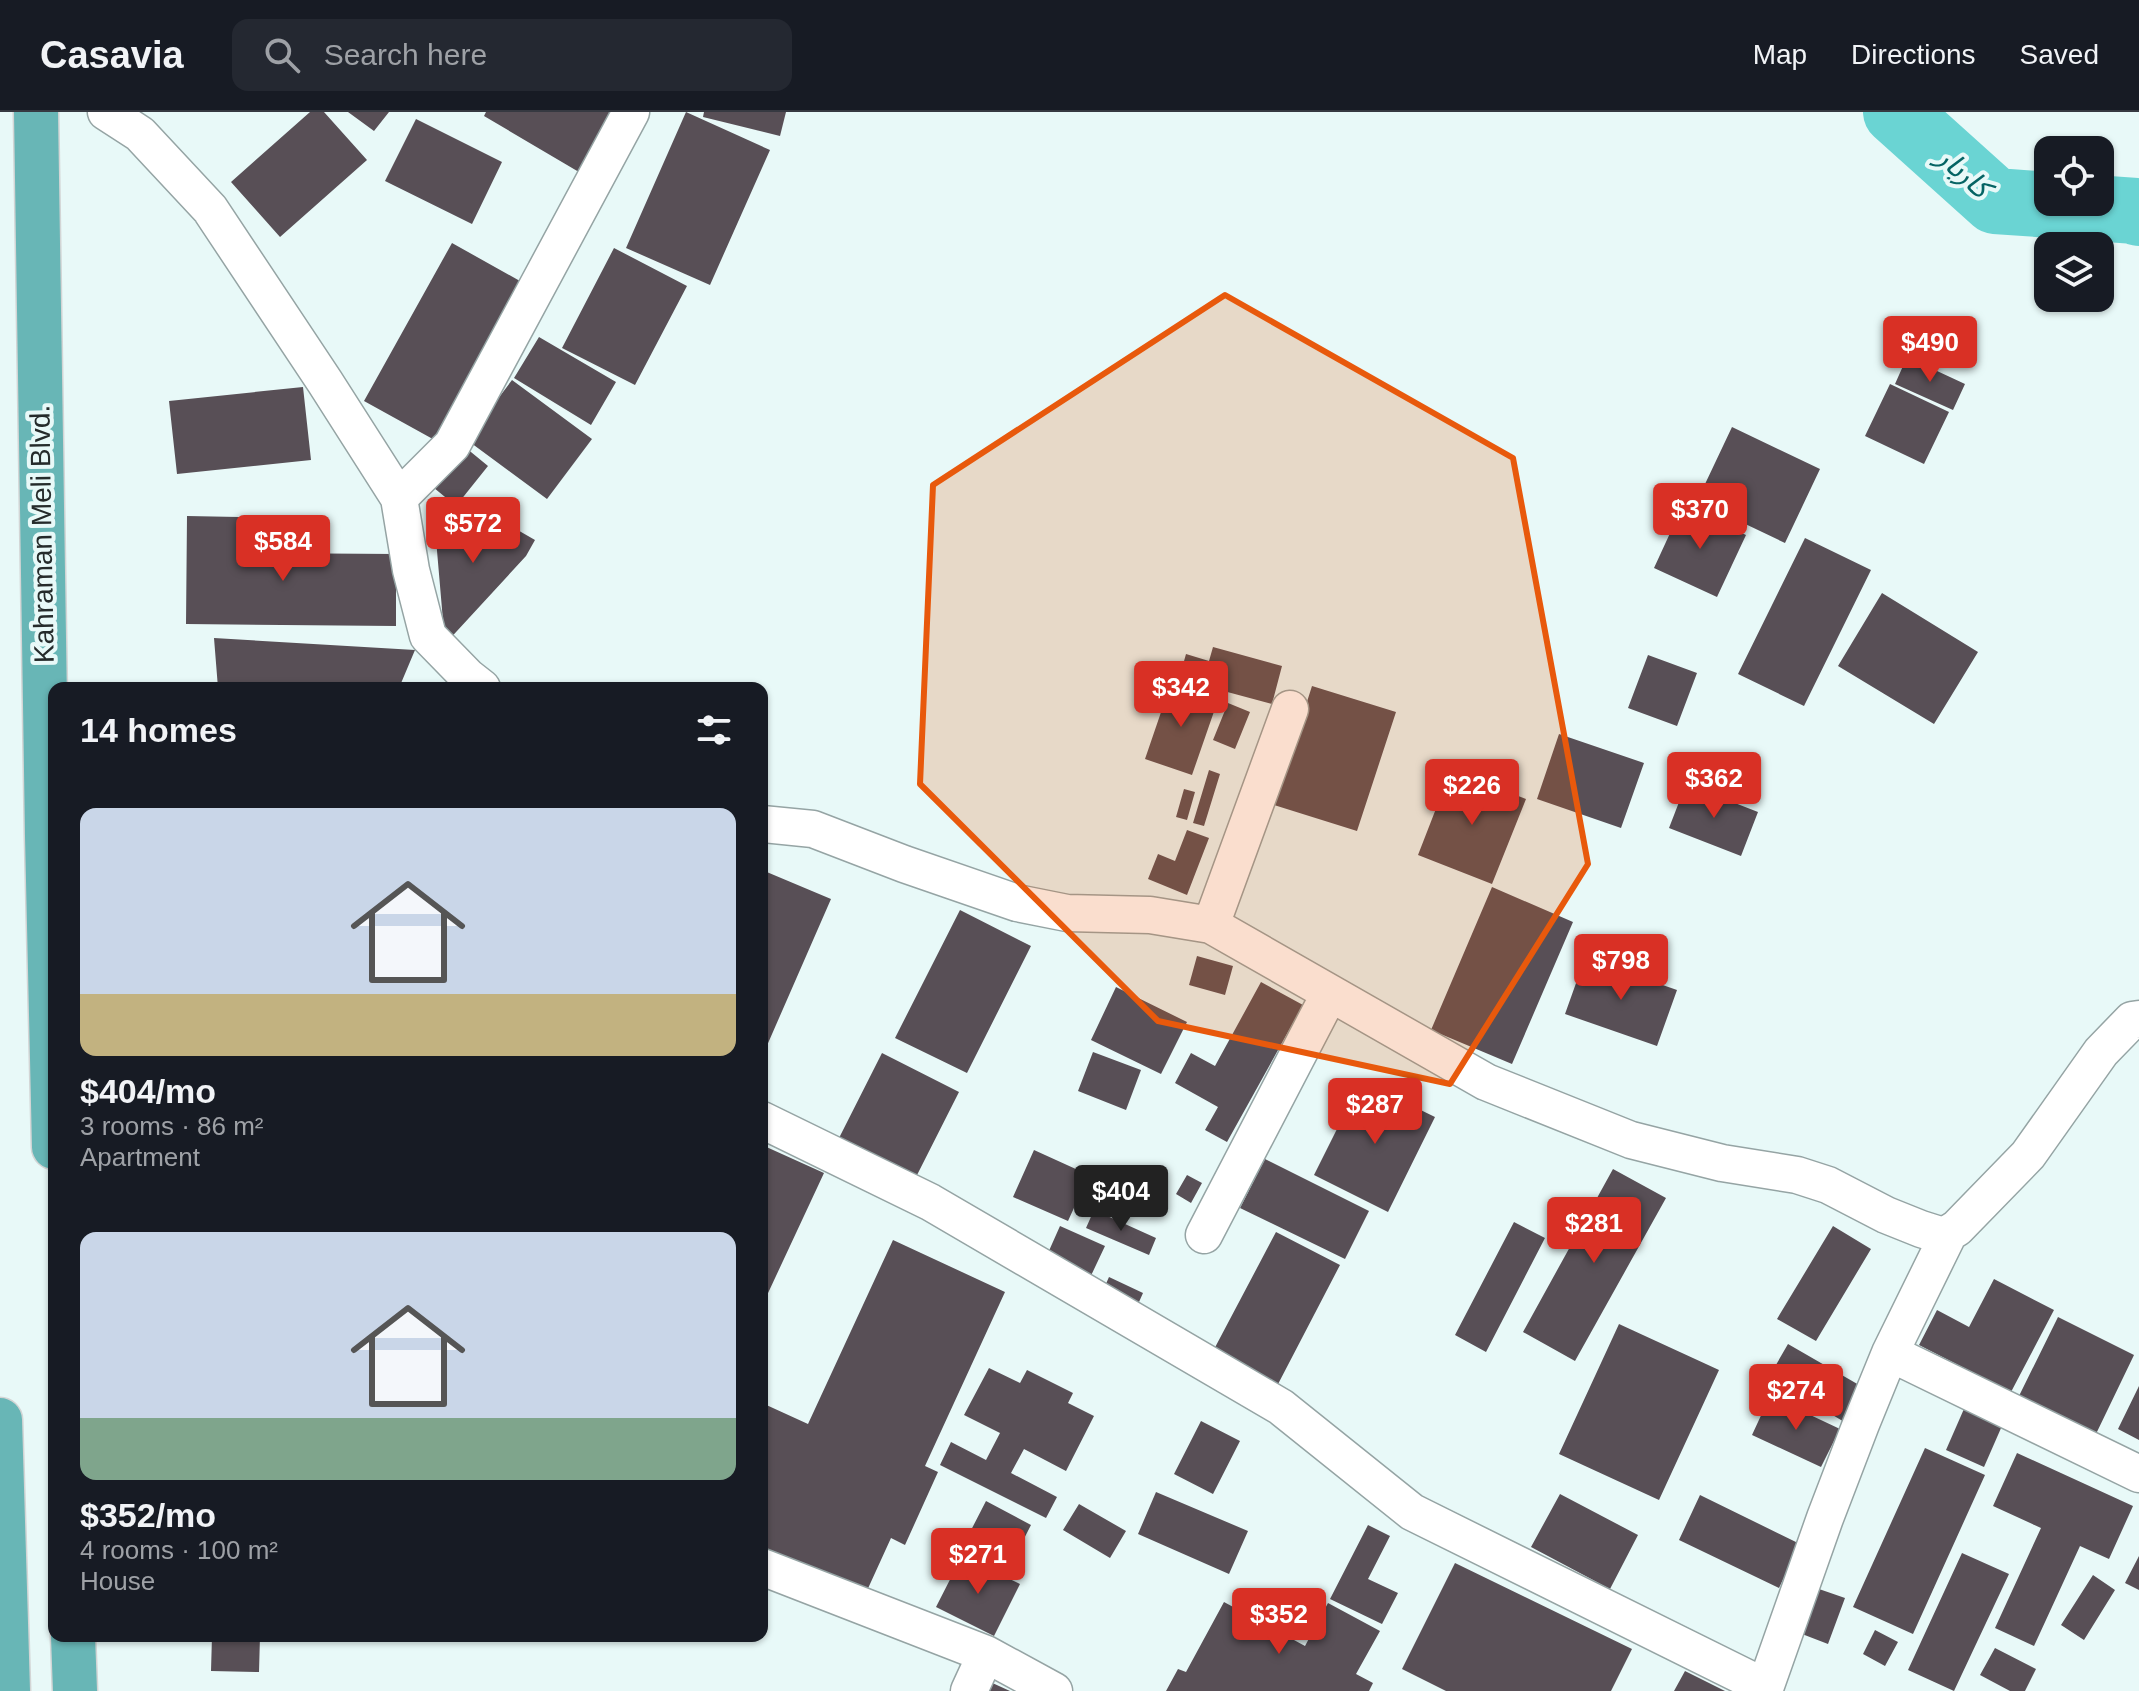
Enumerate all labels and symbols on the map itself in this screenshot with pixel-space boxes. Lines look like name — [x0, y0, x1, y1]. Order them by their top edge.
water label: کاربار — [1929, 139, 2001, 208]
pin: $490 — [1883, 316, 1977, 384]
street label: Kahraman Meli Blvd. — [24, 405, 60, 663]
pin: $370 — [1653, 483, 1747, 551]
pin: $572 — [426, 497, 520, 565]
pin: $584 — [236, 515, 330, 583]
pin: $342 — [1134, 661, 1228, 729]
pin: $362 — [1667, 752, 1761, 820]
pin: $226 — [1425, 759, 1519, 827]
pin: $798 — [1574, 934, 1668, 1002]
pin: $287 — [1328, 1078, 1422, 1146]
pin: $404 — [1074, 1165, 1168, 1233]
pin: $281 — [1547, 1197, 1641, 1265]
pin: $274 — [1749, 1364, 1843, 1432]
pin: $271 — [931, 1528, 1025, 1596]
pin: $352 — [1232, 1588, 1326, 1656]

